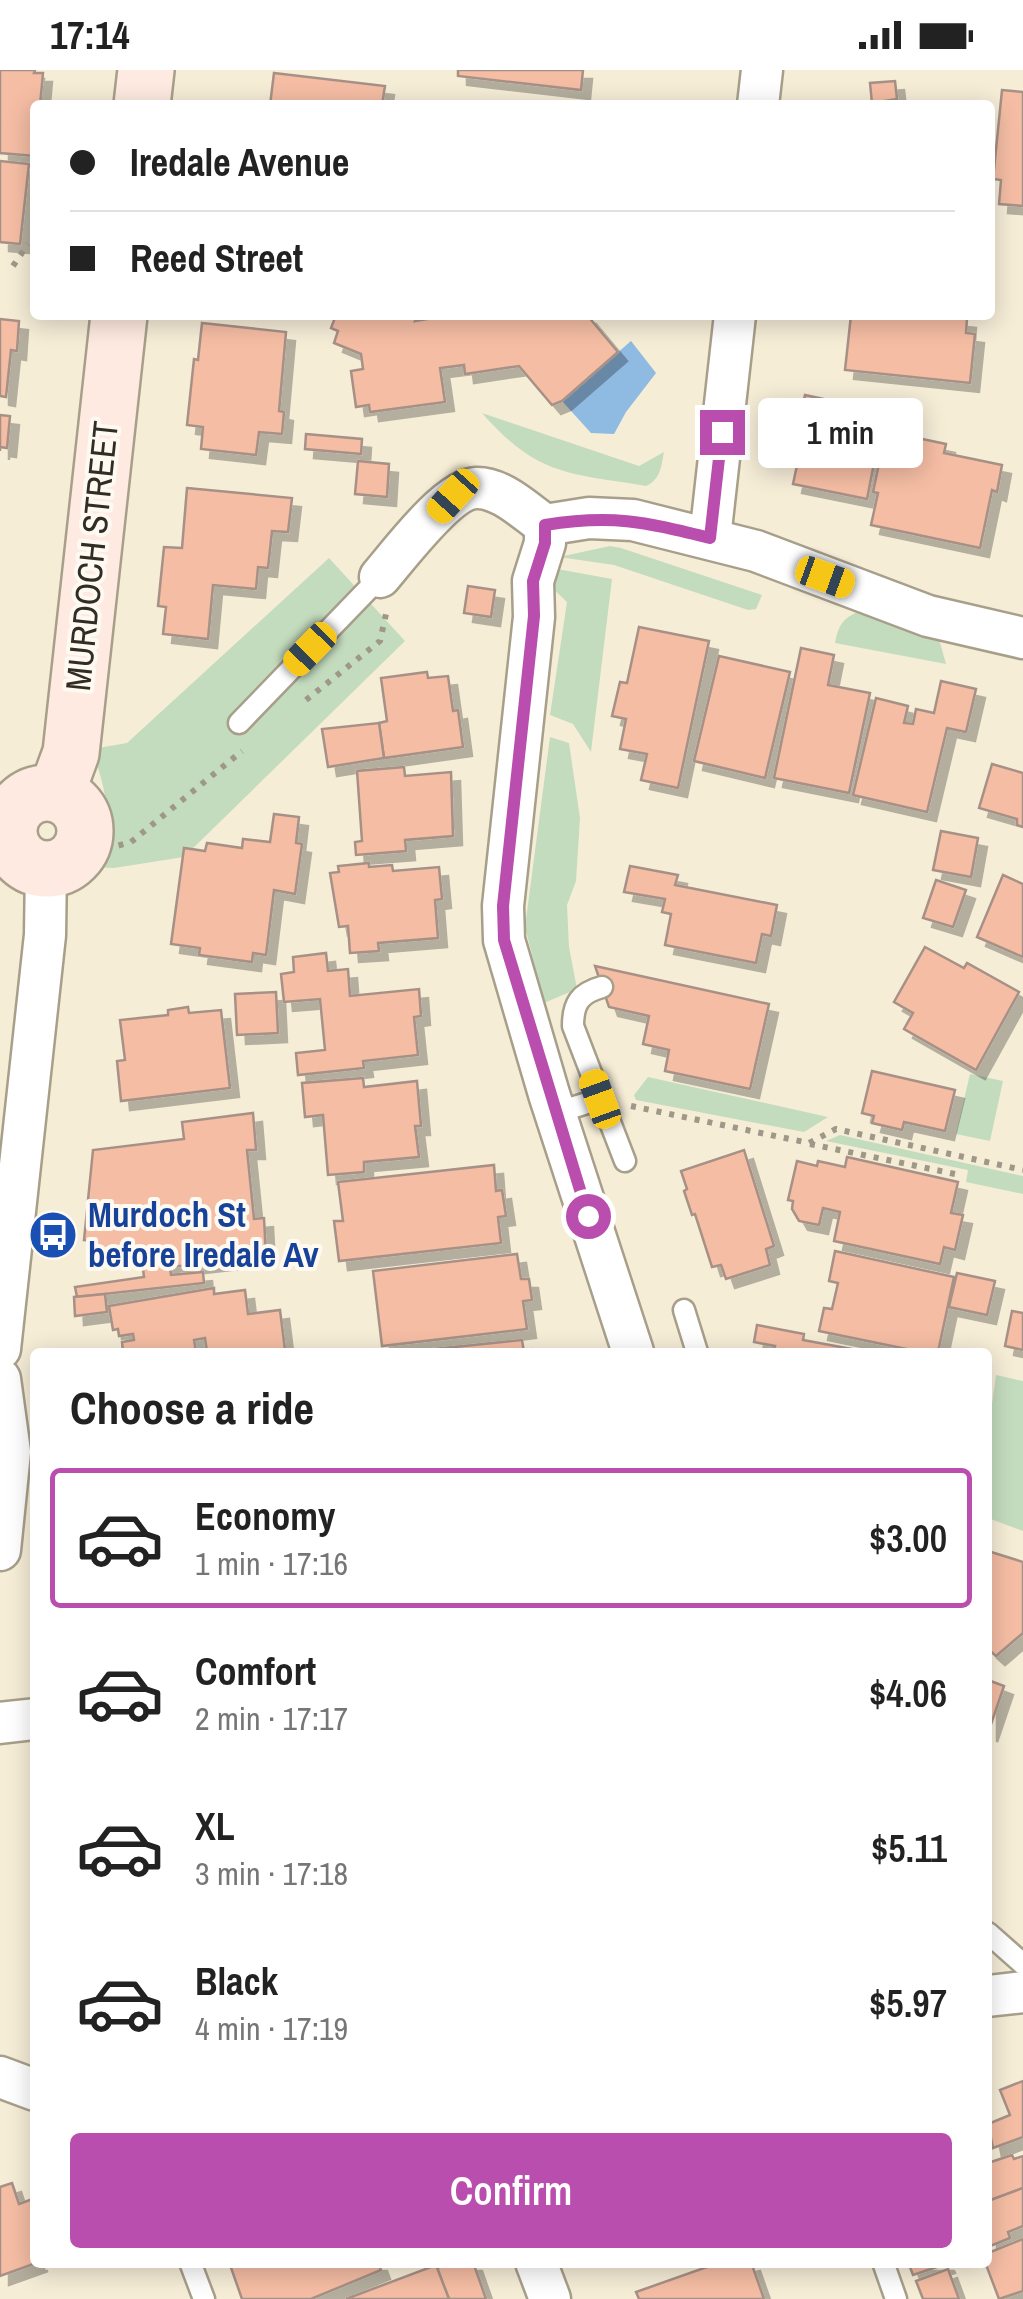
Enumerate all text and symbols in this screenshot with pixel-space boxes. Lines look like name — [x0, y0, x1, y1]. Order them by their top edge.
text: 17:14 — [50, 10, 130, 61]
text: Iredale Avenue — [130, 137, 349, 188]
text: Reed Street — [130, 233, 303, 284]
callout: 1 min — [757, 397, 922, 467]
route end — [700, 410, 745, 455]
text: 1 min — [807, 411, 874, 454]
street label: MURDOCH STREET — [54, 419, 129, 693]
car — [422, 464, 484, 528]
car — [792, 553, 858, 601]
car — [278, 617, 342, 681]
car — [576, 1066, 624, 1132]
place label: Murdoch St before Iredale Av — [88, 1191, 319, 1278]
route start — [566, 1194, 611, 1239]
bus stop icon: Murdoch St before Iredale Av — [27, 1209, 79, 1261]
text: Choose a ride — [70, 1377, 314, 1438]
text: Economy — [195, 1491, 335, 1542]
icon: car — [75, 1493, 165, 1583]
text: $3.00 — [869, 1513, 947, 1564]
text: 1 min · 17:16 — [195, 1542, 348, 1585]
text: Comfort — [195, 1646, 316, 1697]
icon: car — [75, 1648, 165, 1738]
text: $4.06 — [869, 1668, 947, 1719]
text: 2 min · 17:17 — [195, 1697, 348, 1740]
text: XL — [195, 1801, 235, 1852]
icon: car — [75, 1803, 165, 1893]
text: $5.11 — [871, 1823, 947, 1874]
text: 3 min · 17:18 — [195, 1852, 348, 1895]
text: Black — [195, 1956, 278, 2007]
icon: car — [75, 1958, 165, 2048]
text: $5.97 — [869, 1978, 947, 2029]
text: 4 min · 17:19 — [195, 2007, 348, 2050]
button: Confirm — [70, 2133, 952, 2248]

